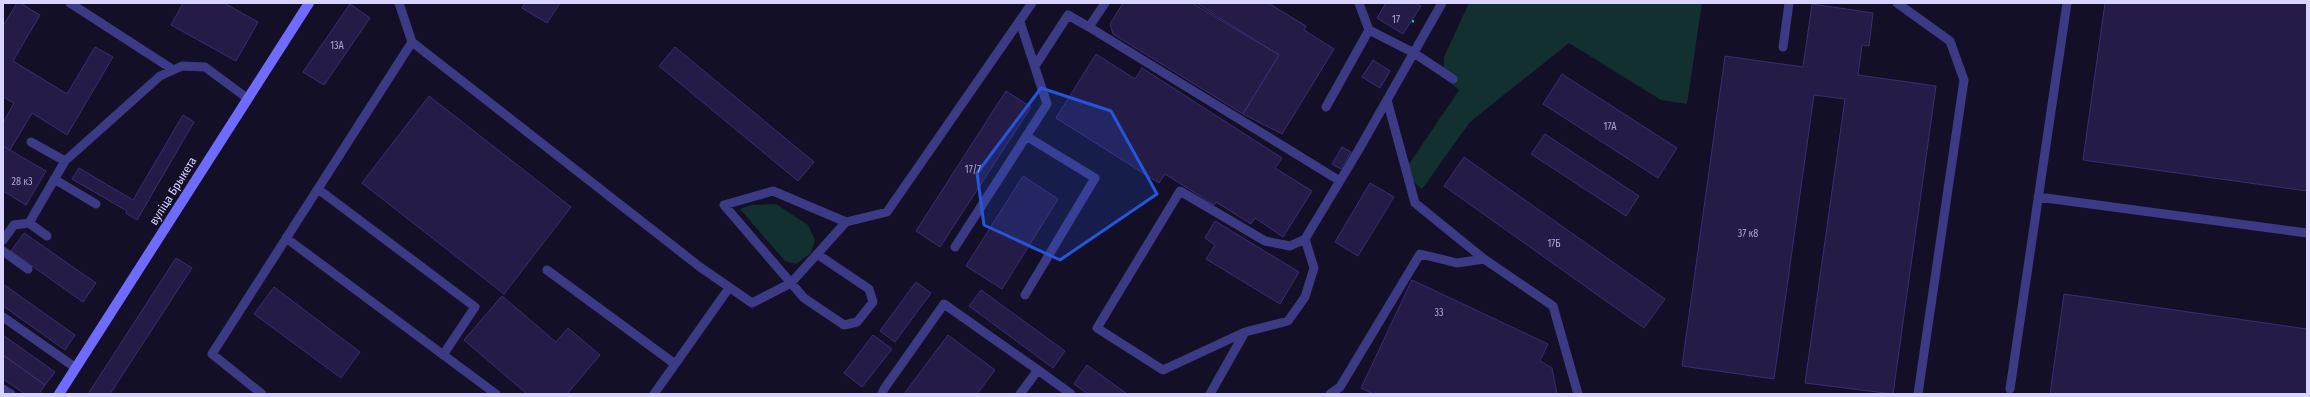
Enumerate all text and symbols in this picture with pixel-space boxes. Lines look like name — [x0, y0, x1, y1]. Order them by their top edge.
house number: 17 — [1392, 14, 1400, 26]
house number: 13А — [330, 40, 345, 52]
house number: 17А — [1604, 121, 1617, 133]
street label: вуліца Брыкета — [147, 154, 200, 228]
house number: 17/7 — [965, 164, 981, 176]
house number: 28 к3 — [12, 176, 33, 188]
house number: 37 к8 — [1738, 228, 1758, 240]
house number: 17Б — [1547, 238, 1561, 250]
house number: 33 — [1434, 307, 1444, 319]

